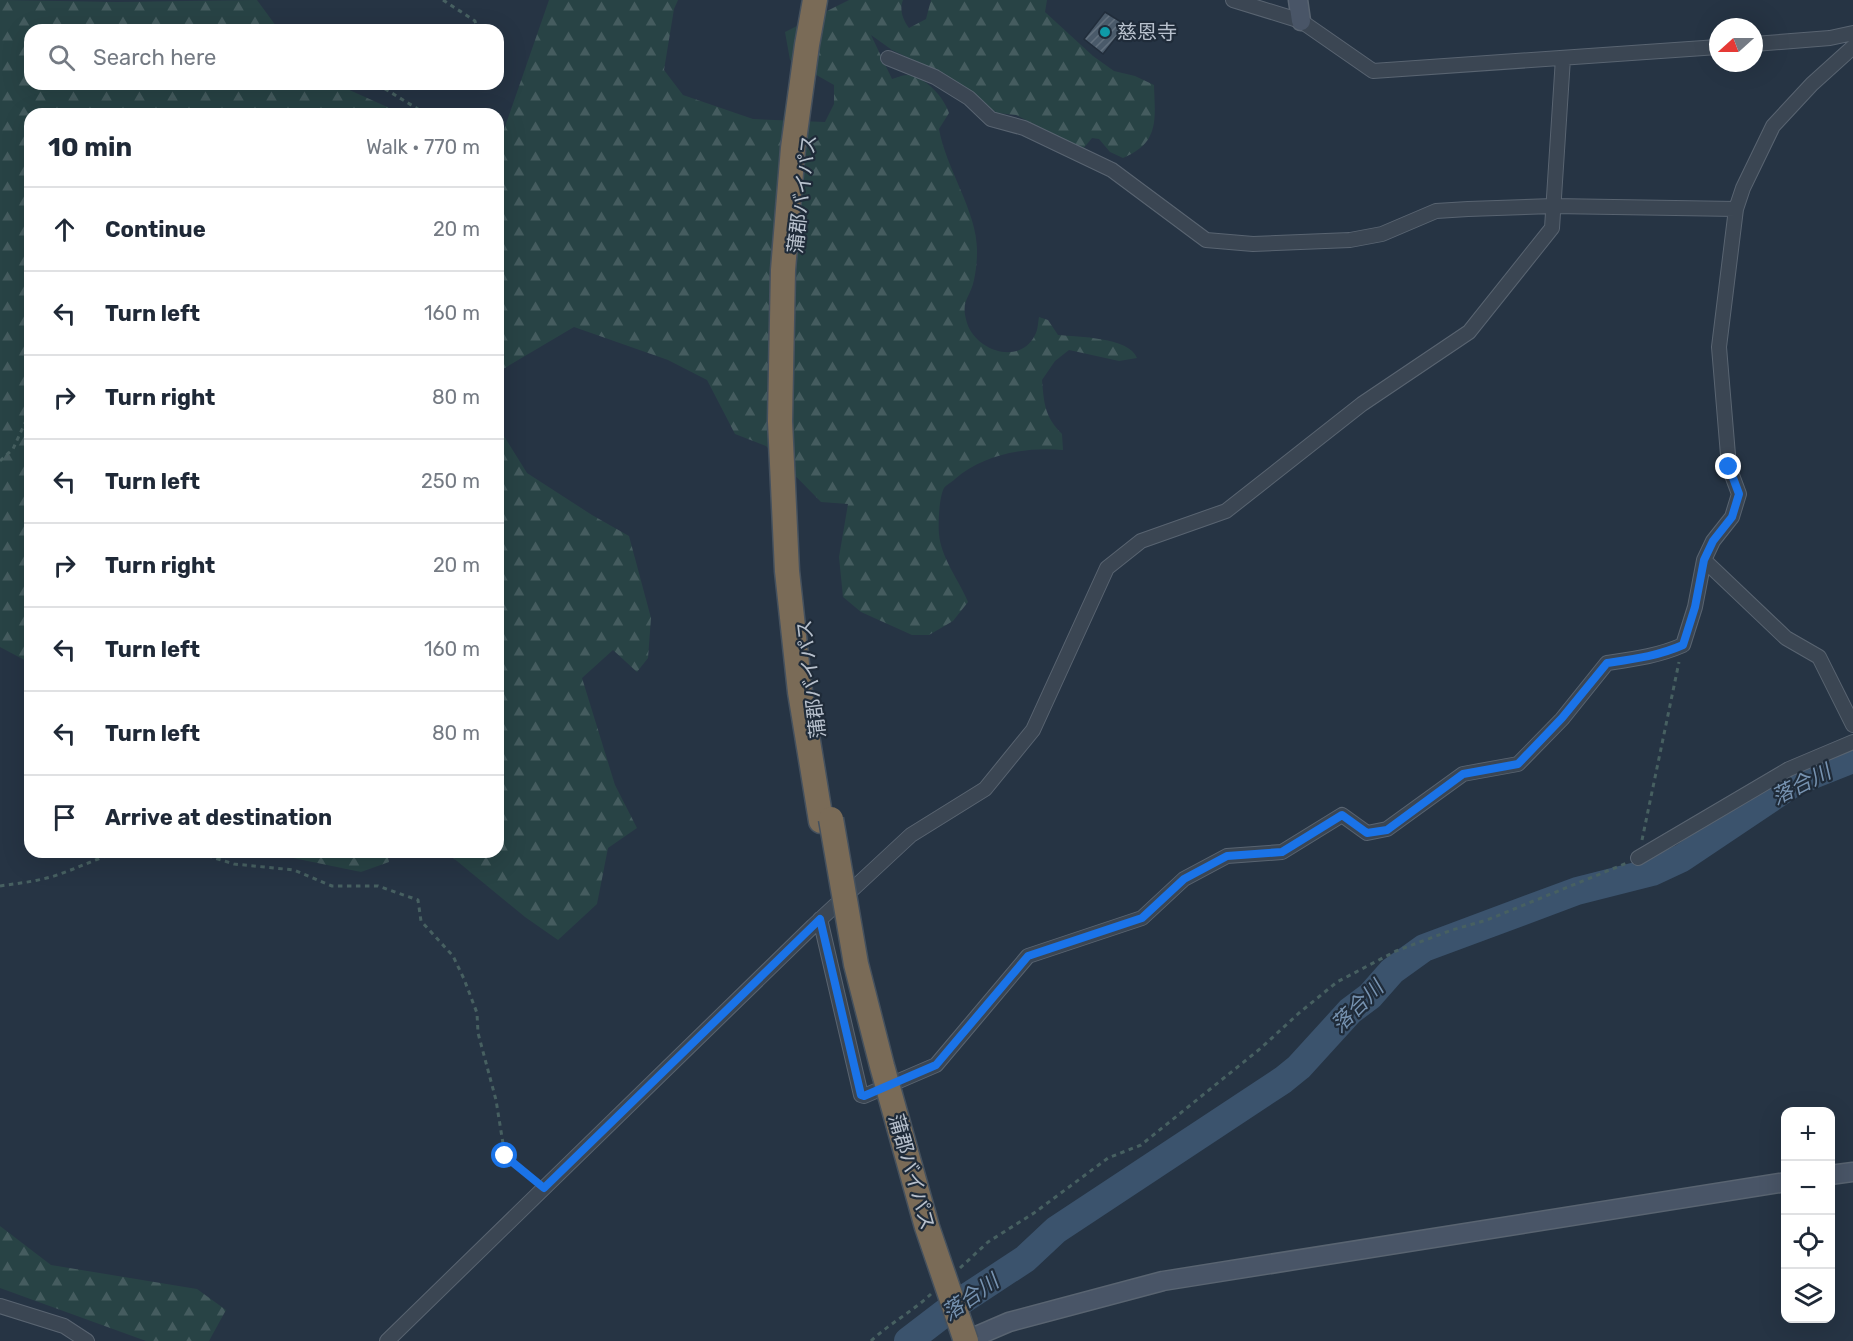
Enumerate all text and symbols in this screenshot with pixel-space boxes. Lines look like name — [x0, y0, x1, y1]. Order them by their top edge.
north arrow — [1709, 18, 1763, 72]
place label: 慈恩寺 — [1117, 20, 1177, 44]
search box — [24, 24, 504, 90]
marker: 慈恩寺 — [1098, 25, 1112, 39]
icon: search — [45, 41, 78, 74]
text: Search here — [93, 44, 216, 71]
text: 10 min — [48, 132, 132, 163]
street label: 蒲郡バイパス — [783, 133, 821, 255]
text: Walk · 770 m — [366, 135, 480, 159]
icon: ahead — [48, 213, 81, 246]
text: Continue — [105, 216, 206, 243]
text: 20 m — [433, 217, 480, 241]
icon: left — [48, 297, 81, 330]
text: Turn left — [105, 300, 200, 327]
text: 160 m — [424, 301, 480, 325]
icon: right — [48, 381, 81, 414]
text: Turn right — [105, 384, 215, 411]
text: 80 m — [432, 385, 480, 409]
route end — [1715, 453, 1741, 479]
icon: left — [48, 465, 81, 498]
text: Turn left — [105, 468, 200, 495]
text: 250 m — [421, 469, 480, 493]
icon: right — [48, 549, 81, 582]
text: Turn right — [105, 552, 215, 579]
text: 20 m — [433, 553, 480, 577]
street label: 蒲郡バイパス — [792, 618, 830, 740]
icon: left — [48, 633, 81, 666]
text: Turn left — [105, 636, 200, 663]
text: 160 m — [424, 637, 480, 661]
icon: left — [48, 717, 81, 750]
text: Turn left — [105, 720, 200, 747]
text: 80 m — [432, 721, 480, 745]
water label: 落合川 — [1767, 758, 1837, 809]
icon: arrive — [48, 801, 81, 834]
text: Arrive at destination — [105, 804, 332, 831]
water label: 落合川 — [1326, 973, 1390, 1037]
map controls — [1781, 1107, 1835, 1323]
button: + — [1781, 1107, 1835, 1161]
street label: 蒲郡バイパス — [884, 1111, 940, 1233]
route start — [491, 1142, 517, 1168]
button: − — [1781, 1161, 1835, 1215]
button: locate — [1781, 1215, 1835, 1269]
water label: 落合川 — [937, 1268, 1005, 1325]
button: layers — [1781, 1269, 1835, 1323]

